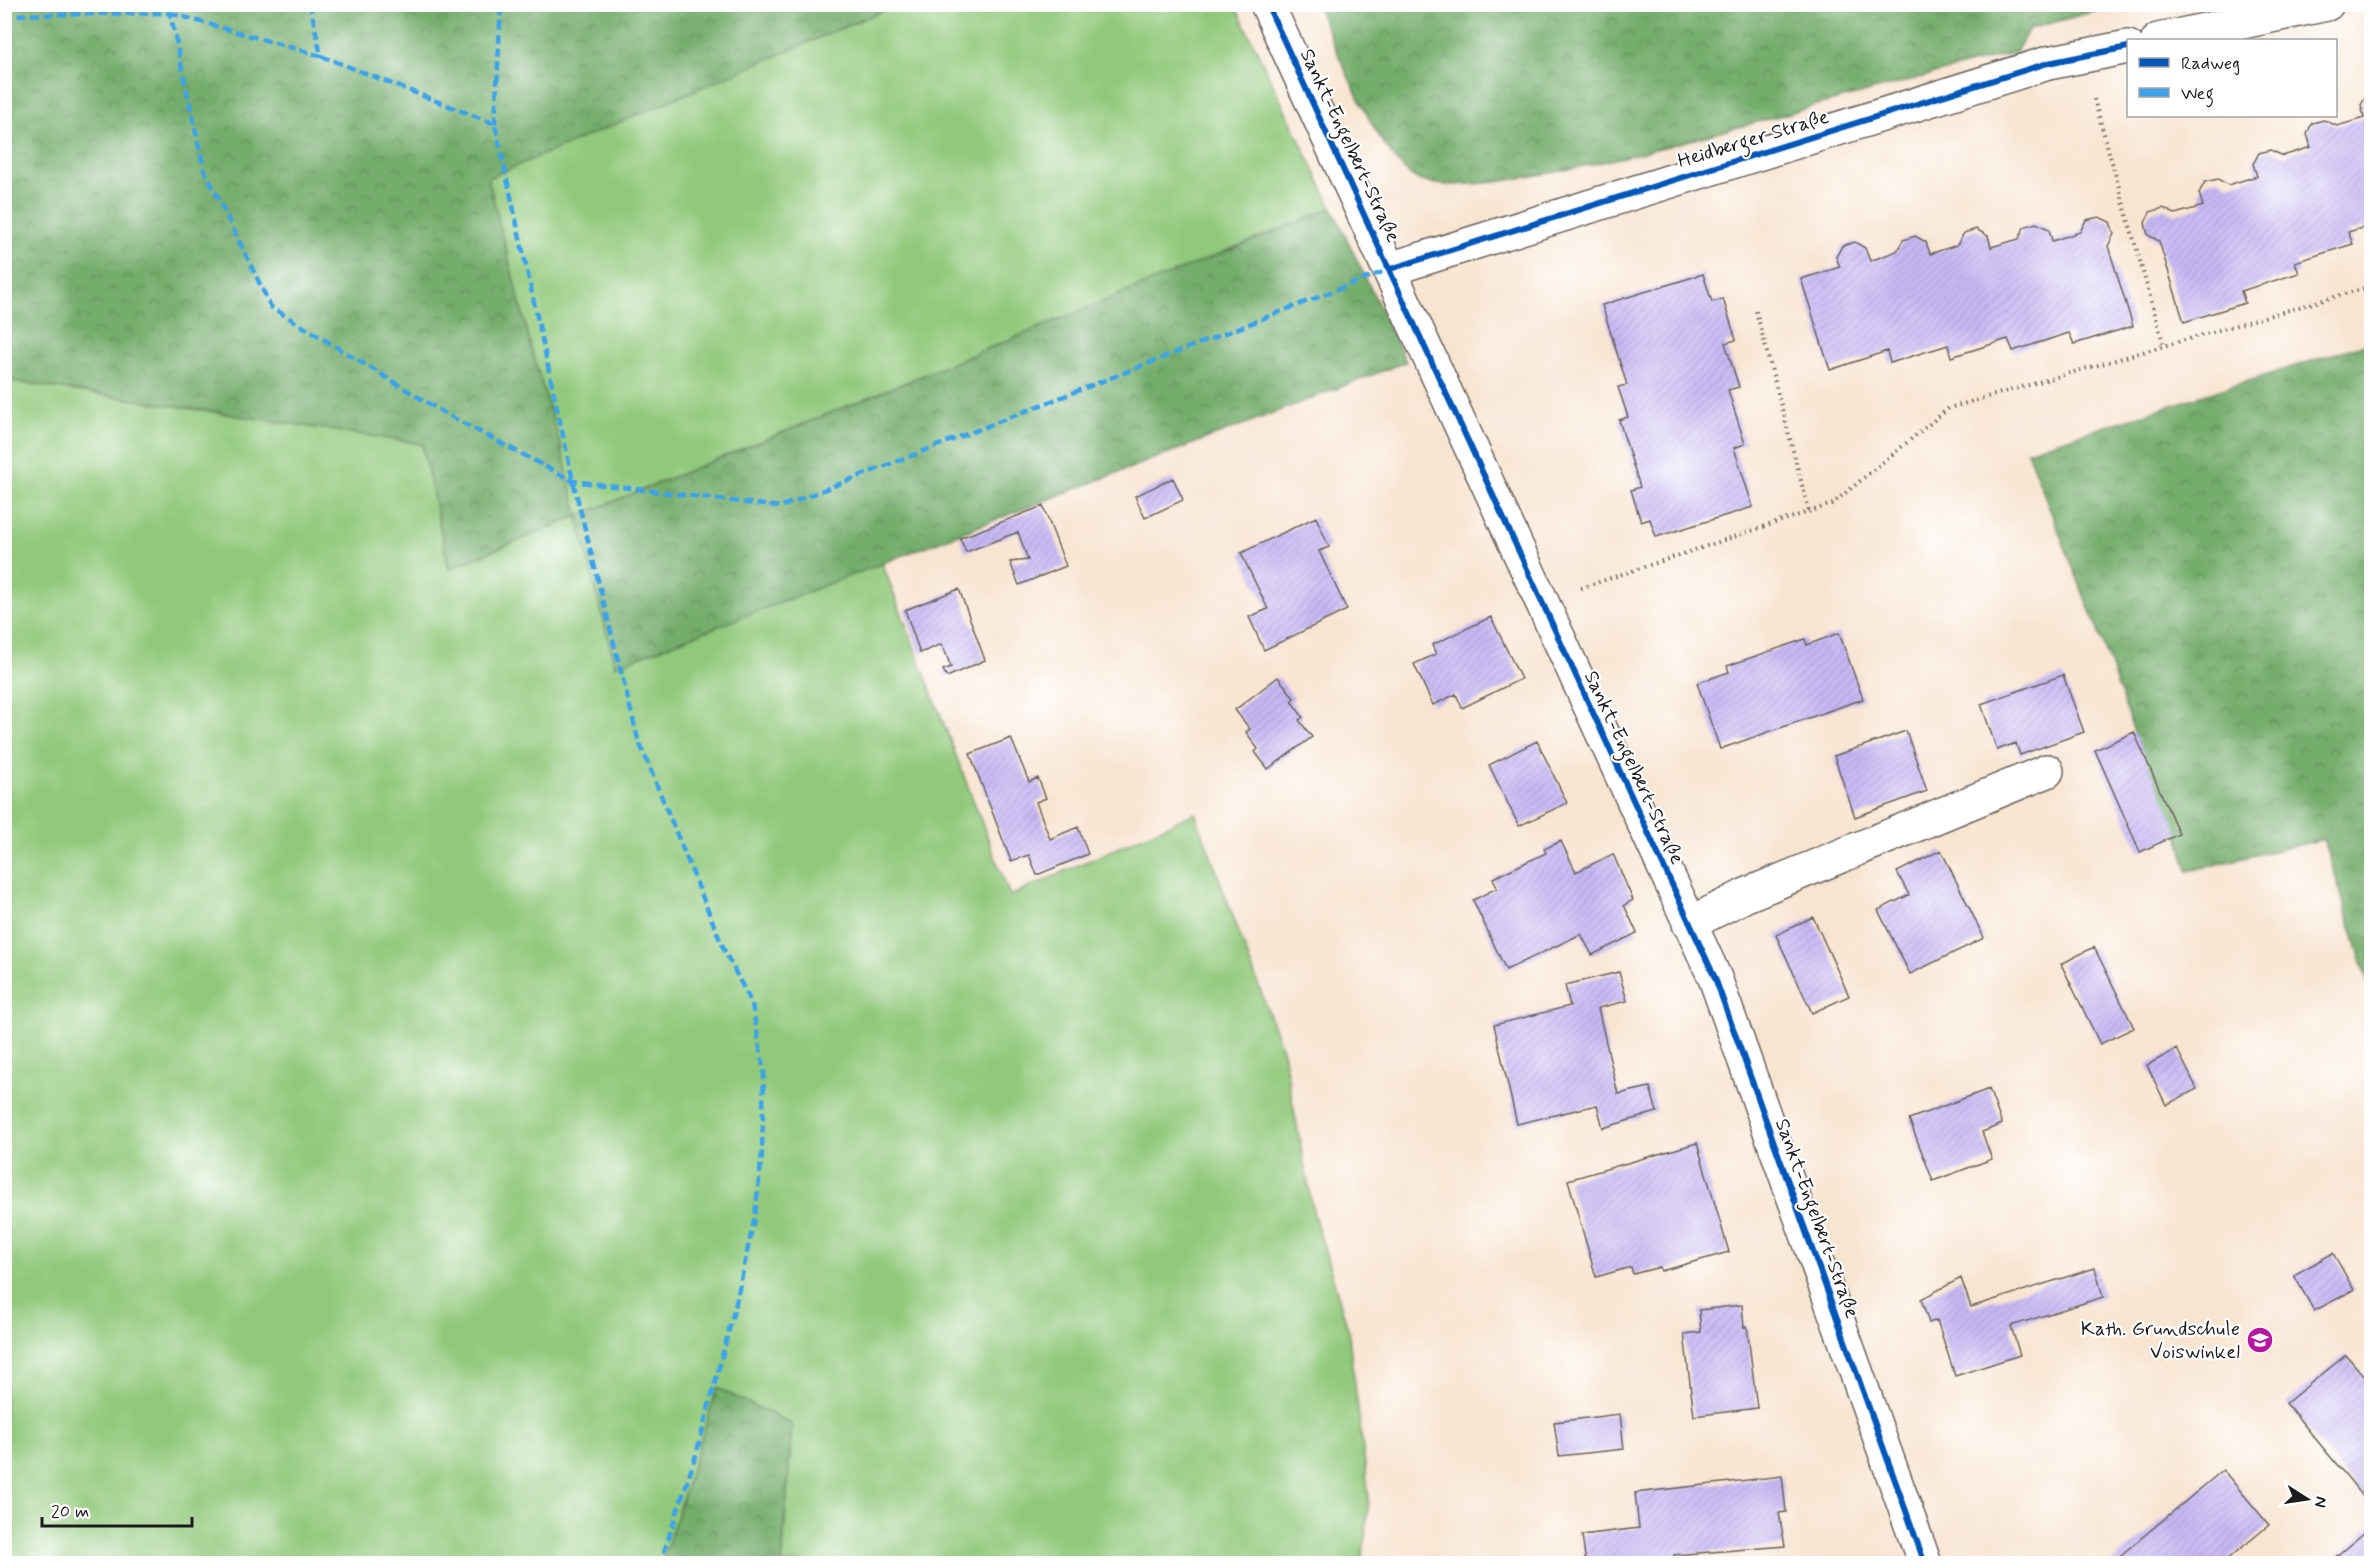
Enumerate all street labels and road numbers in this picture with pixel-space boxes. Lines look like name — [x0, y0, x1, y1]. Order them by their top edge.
street label: Sankt-Engelbert-Straße — [1291, 44, 1406, 248]
street label: Heidberger Straße — [1675, 104, 1833, 177]
street label: Sankt-Engelbert-Straße — [1575, 666, 1690, 870]
street label: Sankt-Engelbert-Straße — [1766, 1115, 1865, 1323]

